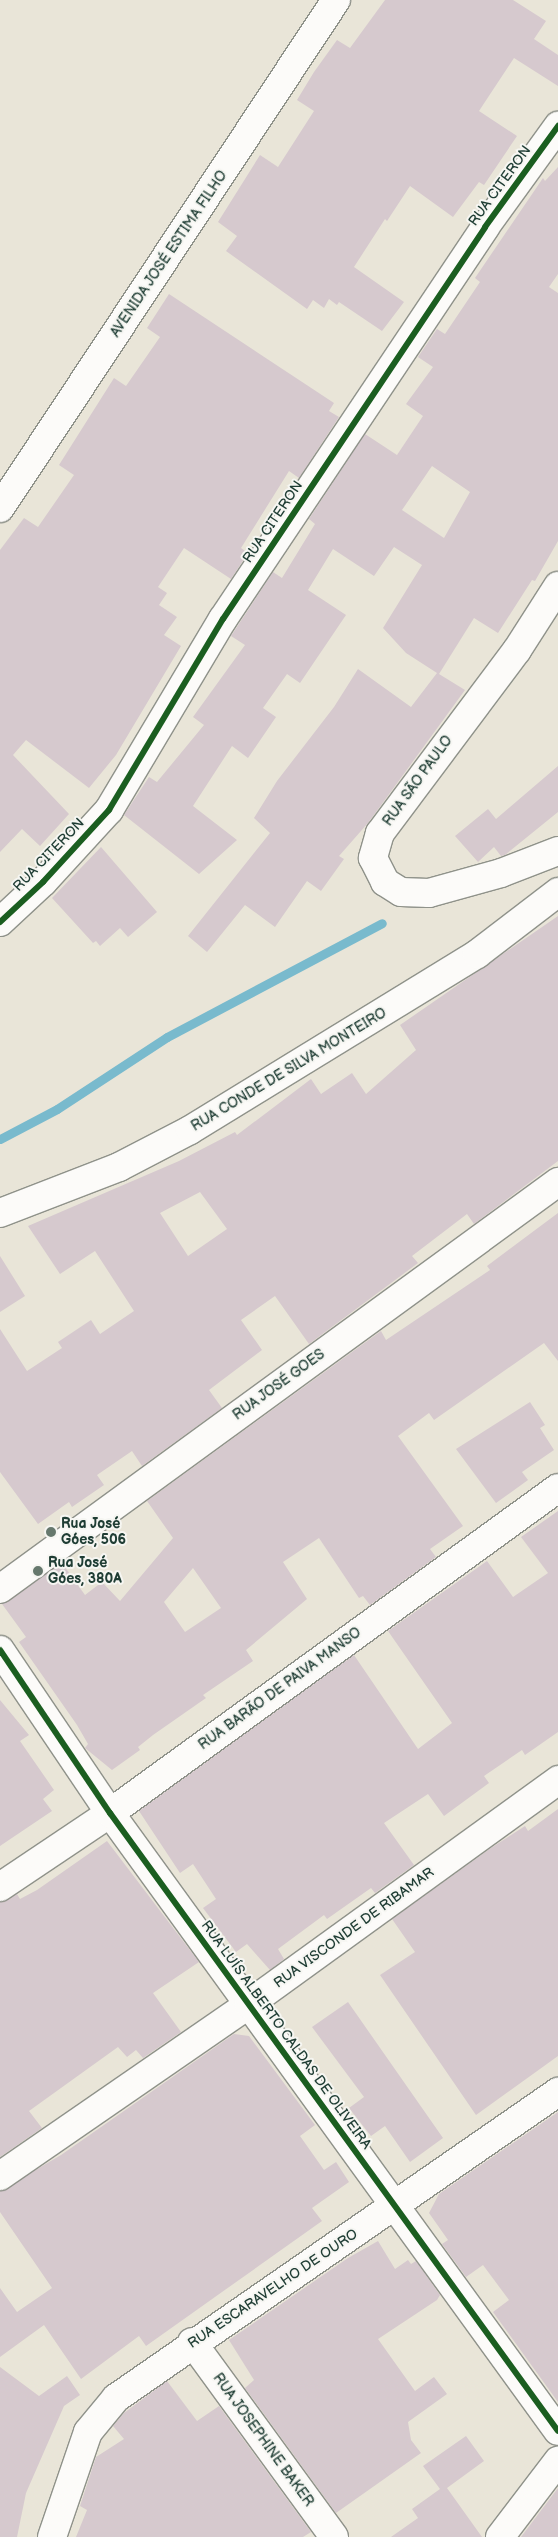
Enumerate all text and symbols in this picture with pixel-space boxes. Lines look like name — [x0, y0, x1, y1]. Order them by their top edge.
street label: RUA CITERON — [465, 143, 535, 229]
street label: AVENIDA JOSÉ ESTIMA FILHO — [107, 167, 231, 341]
street label: RUA CITERON — [239, 478, 307, 566]
street label: RUA SÃO PAULO — [380, 732, 456, 830]
street label: RUA CITERON — [10, 815, 88, 895]
street label: RUA CONDE DE SILVA MONTEIRO — [188, 1005, 390, 1135]
street label: RUA JOSÉ GOES — [229, 1346, 329, 1424]
place label: Rua José Góes, 506 — [61, 1516, 126, 1548]
marker: Rua José Góes, 506 — [45, 1526, 57, 1538]
place label: Rua José Góes, 380A — [48, 1555, 122, 1588]
marker: Rua José Góes, 380A — [32, 1565, 44, 1577]
street label: RUA BARÃO DE PAIVA MANSO — [195, 1624, 365, 1754]
street label: RUA VISCONDE DE RIBAMAR — [270, 1864, 438, 1992]
street label: RUA LUÍS ALBERTO CALDAS DE OLIVEIRA — [197, 1917, 375, 2153]
street label: RUA ESCARAVELHO DE OURO — [185, 2226, 361, 2352]
street label: RUA JOSEPHINE BAKER — [209, 2370, 317, 2510]

